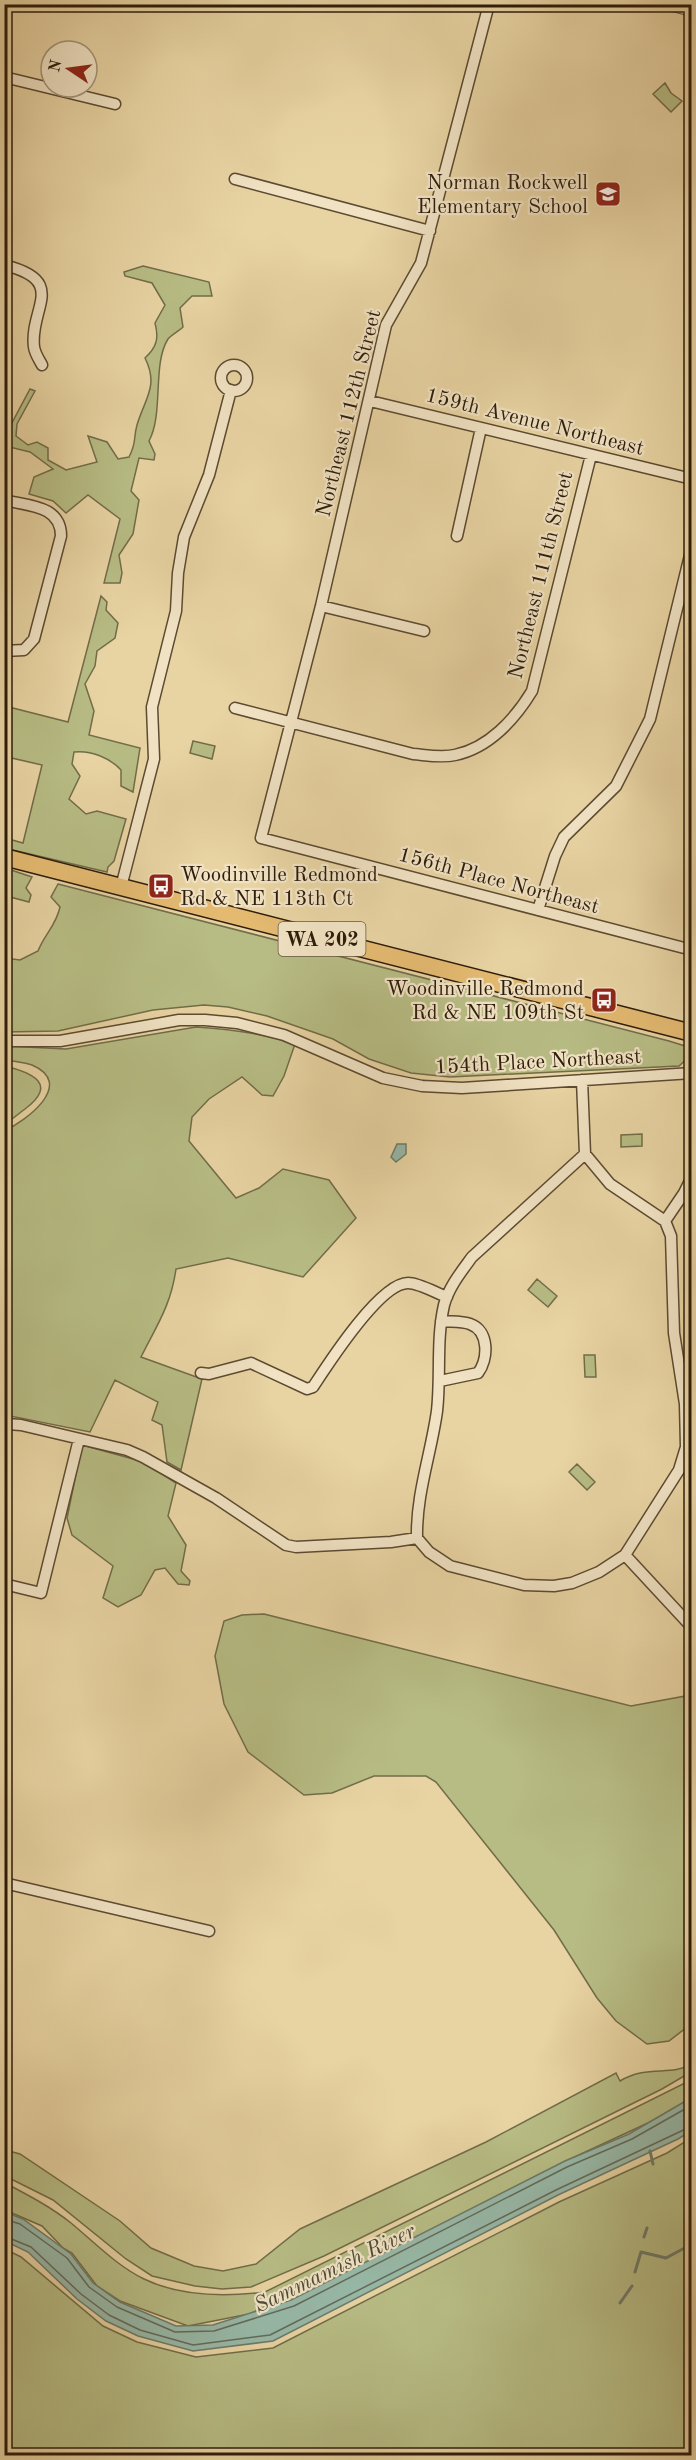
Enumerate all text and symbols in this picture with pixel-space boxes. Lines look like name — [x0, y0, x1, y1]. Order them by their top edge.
north arrow — [39, 39, 99, 99]
text: N — [47, 58, 66, 74]
place label: Norman Rockwell Elementary School — [417, 173, 588, 218]
school or university icon: Norman Rockwell Elementary School — [593, 179, 623, 209]
street label: Northeast 112th Street — [313, 307, 385, 519]
street label: 159th Avenue Northeast — [423, 385, 646, 460]
street label: Northeast 111th Street — [505, 469, 577, 681]
street label: 156th Place Northeast — [396, 845, 601, 918]
place label: Woodinville Redmond Rd & NE 113th Ct — [180, 865, 378, 910]
bus stop icon: Woodinville Redmond Rd & NE 113th Ct — [146, 871, 176, 901]
road number: WA 202 — [278, 922, 366, 956]
place label: Woodinville Redmond Rd & NE 109th St — [386, 979, 584, 1024]
bus stop icon: Woodinville Redmond Rd & NE 109th St — [589, 985, 619, 1015]
street label: 154th Place Northeast — [434, 1047, 642, 1078]
water label: Sammamish River — [251, 2220, 419, 2317]

